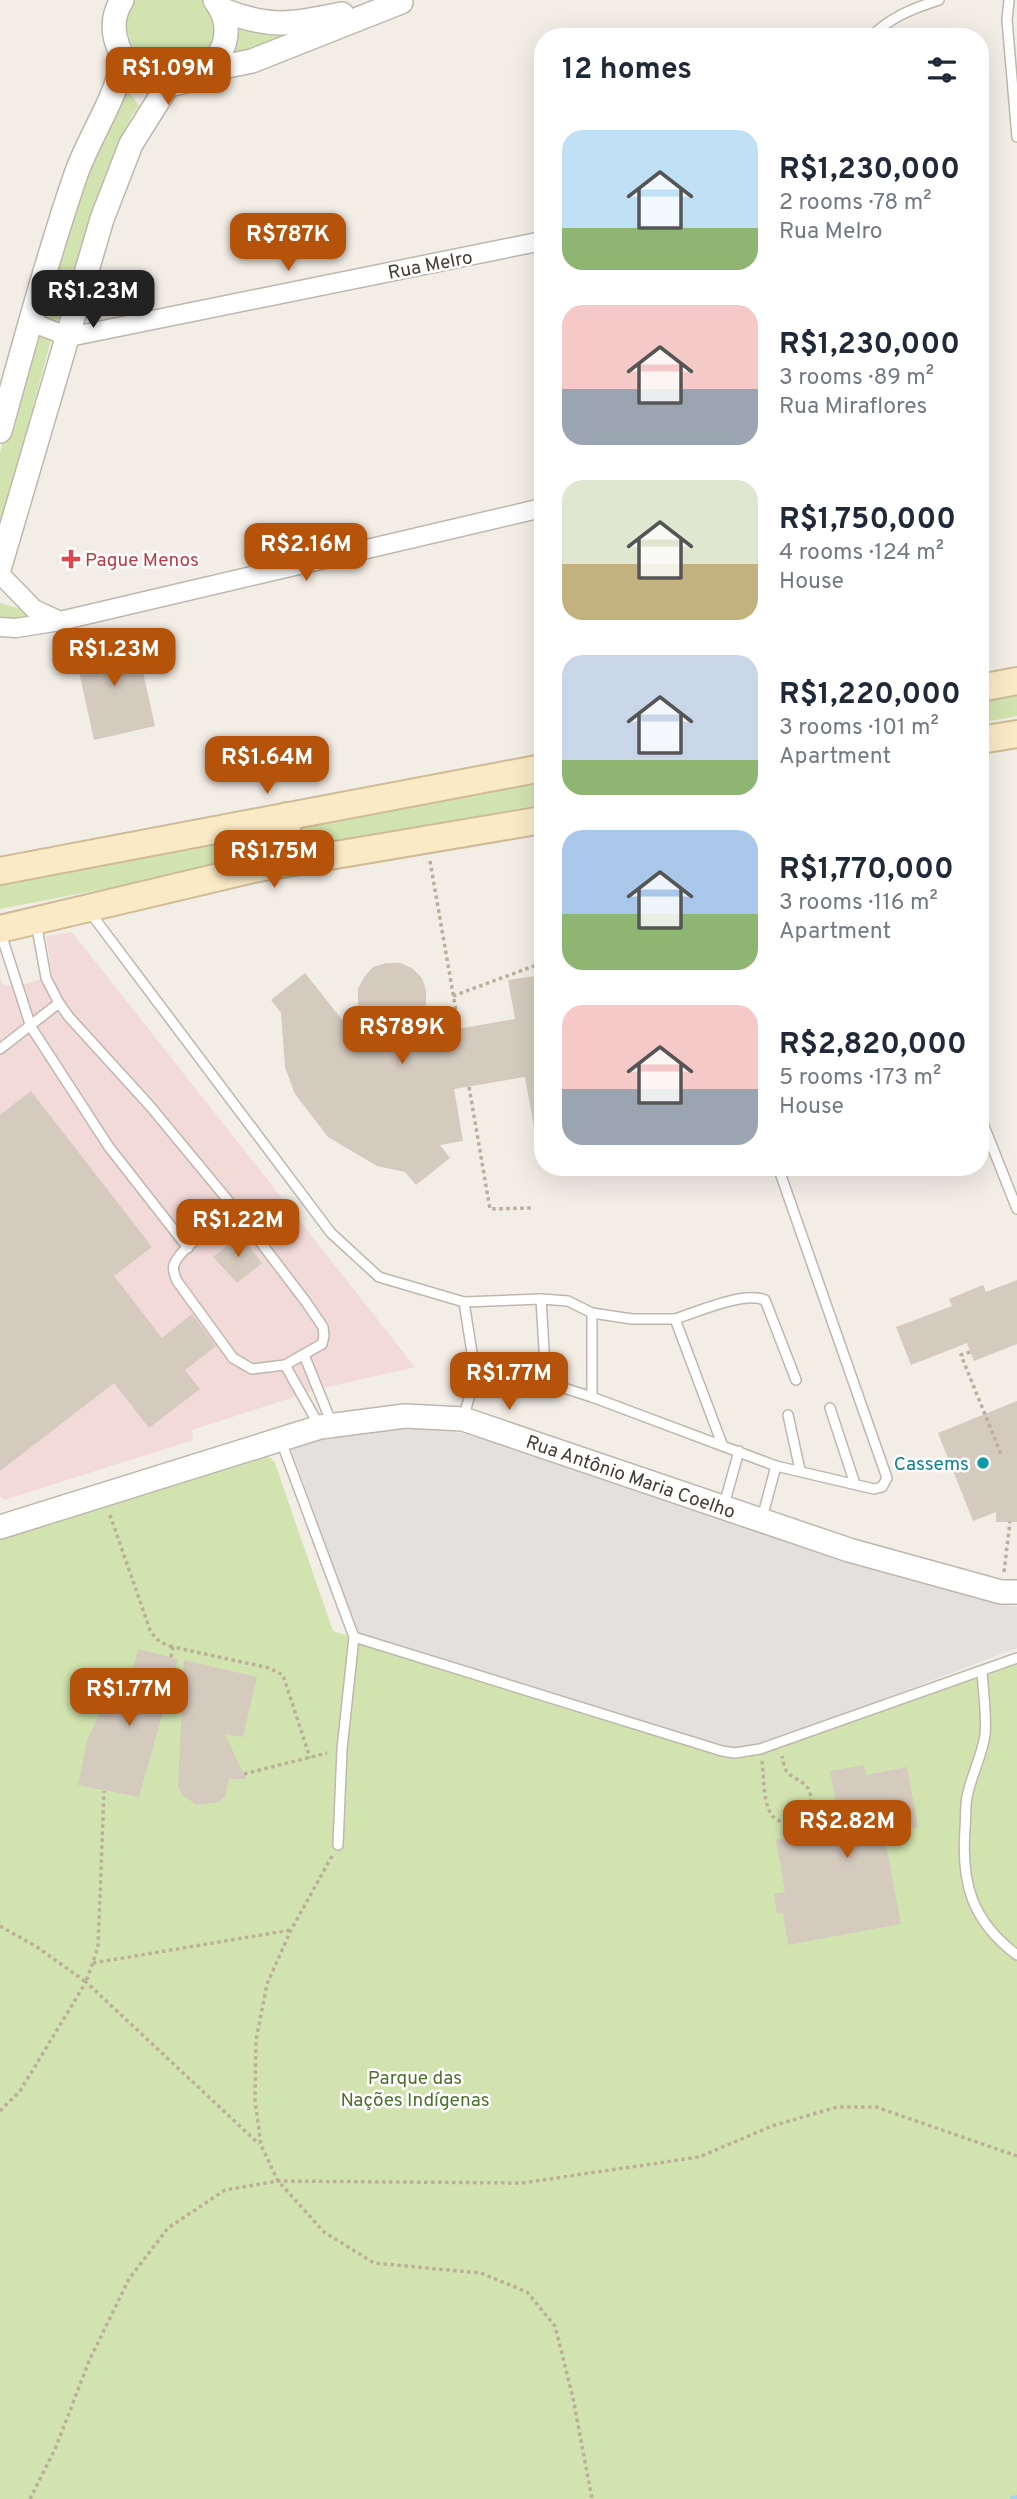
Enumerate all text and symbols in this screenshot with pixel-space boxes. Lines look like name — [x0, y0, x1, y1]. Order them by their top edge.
pin: R$1.09M — [103, 48, 233, 107]
icon: filters — [923, 51, 961, 89]
text: 12 homes — [562, 52, 692, 89]
text: R$1.09M — [122, 55, 214, 84]
text: R$1,230,000 — [779, 152, 960, 189]
icon: home — [618, 158, 702, 242]
text: 2 rooms · 78 m² — [779, 189, 932, 218]
pin: R$787K — [231, 214, 345, 273]
text: Rua Melro — [779, 218, 883, 247]
text: R$787K — [246, 221, 330, 250]
street label: Rua Melro — [386, 246, 475, 286]
pin: R$1.23M — [28, 270, 158, 330]
text: R$1.23M — [47, 278, 139, 307]
text: R$1,230,000 — [779, 327, 960, 364]
icon: home — [618, 333, 702, 417]
text: 3 rooms · 89 m² — [779, 364, 934, 393]
text: Rua Miraflores — [779, 393, 927, 422]
text: R$1,750,000 — [779, 502, 956, 539]
icon: home — [618, 508, 702, 592]
pin: R$2.16M — [241, 524, 371, 583]
text: R$2.16M — [260, 531, 352, 560]
text: 4 rooms · 124 m² — [779, 539, 944, 568]
place label: Pague Menos — [85, 549, 199, 573]
marker: Pague Menos — [63, 551, 79, 567]
text: House — [779, 568, 844, 597]
pin: R$1.23M — [49, 628, 179, 688]
text: R$1.23M — [68, 636, 160, 665]
text: R$1,220,000 — [779, 677, 961, 714]
icon: home — [618, 683, 702, 767]
text: 3 rooms · 101 m² — [779, 714, 939, 743]
pin: R$1.64M — [202, 736, 332, 796]
text: Apartment — [779, 743, 891, 772]
text: R$1.64M — [221, 744, 313, 773]
pin: R$1.75M — [209, 830, 339, 890]
text: R$1.75M — [230, 838, 318, 867]
text: R$1,770,000 — [779, 852, 954, 889]
icon: home — [618, 858, 702, 942]
text: 3 rooms · 116 m² — [779, 889, 938, 918]
text: Apartment — [779, 918, 891, 947]
pin: R$789K — [345, 1006, 459, 1066]
text: R$789K — [359, 1014, 445, 1043]
text: R$2,820,000 — [779, 1027, 967, 1064]
icon: home — [618, 1033, 702, 1117]
text: 5 rooms · 173 m² — [779, 1064, 941, 1093]
text: House — [779, 1093, 844, 1122]
pin: R$1.22M — [173, 1200, 303, 1259]
text: R$1.22M — [192, 1207, 284, 1236]
pin: R$1.77M — [444, 1352, 574, 1412]
text: R$1.77M — [466, 1360, 552, 1389]
street label: Rua Antônio Maria Coelho — [522, 1431, 738, 1525]
place label: Cassems — [894, 1453, 969, 1477]
marker: Cassems — [975, 1455, 991, 1471]
pin: R$1.77M — [64, 1668, 194, 1728]
text: R$1.77M — [86, 1676, 172, 1705]
pin: R$2.82M — [782, 1800, 912, 1860]
text: R$2.82M — [799, 1808, 895, 1837]
park label: Parque das Nações Indígenas — [340, 2067, 490, 2113]

